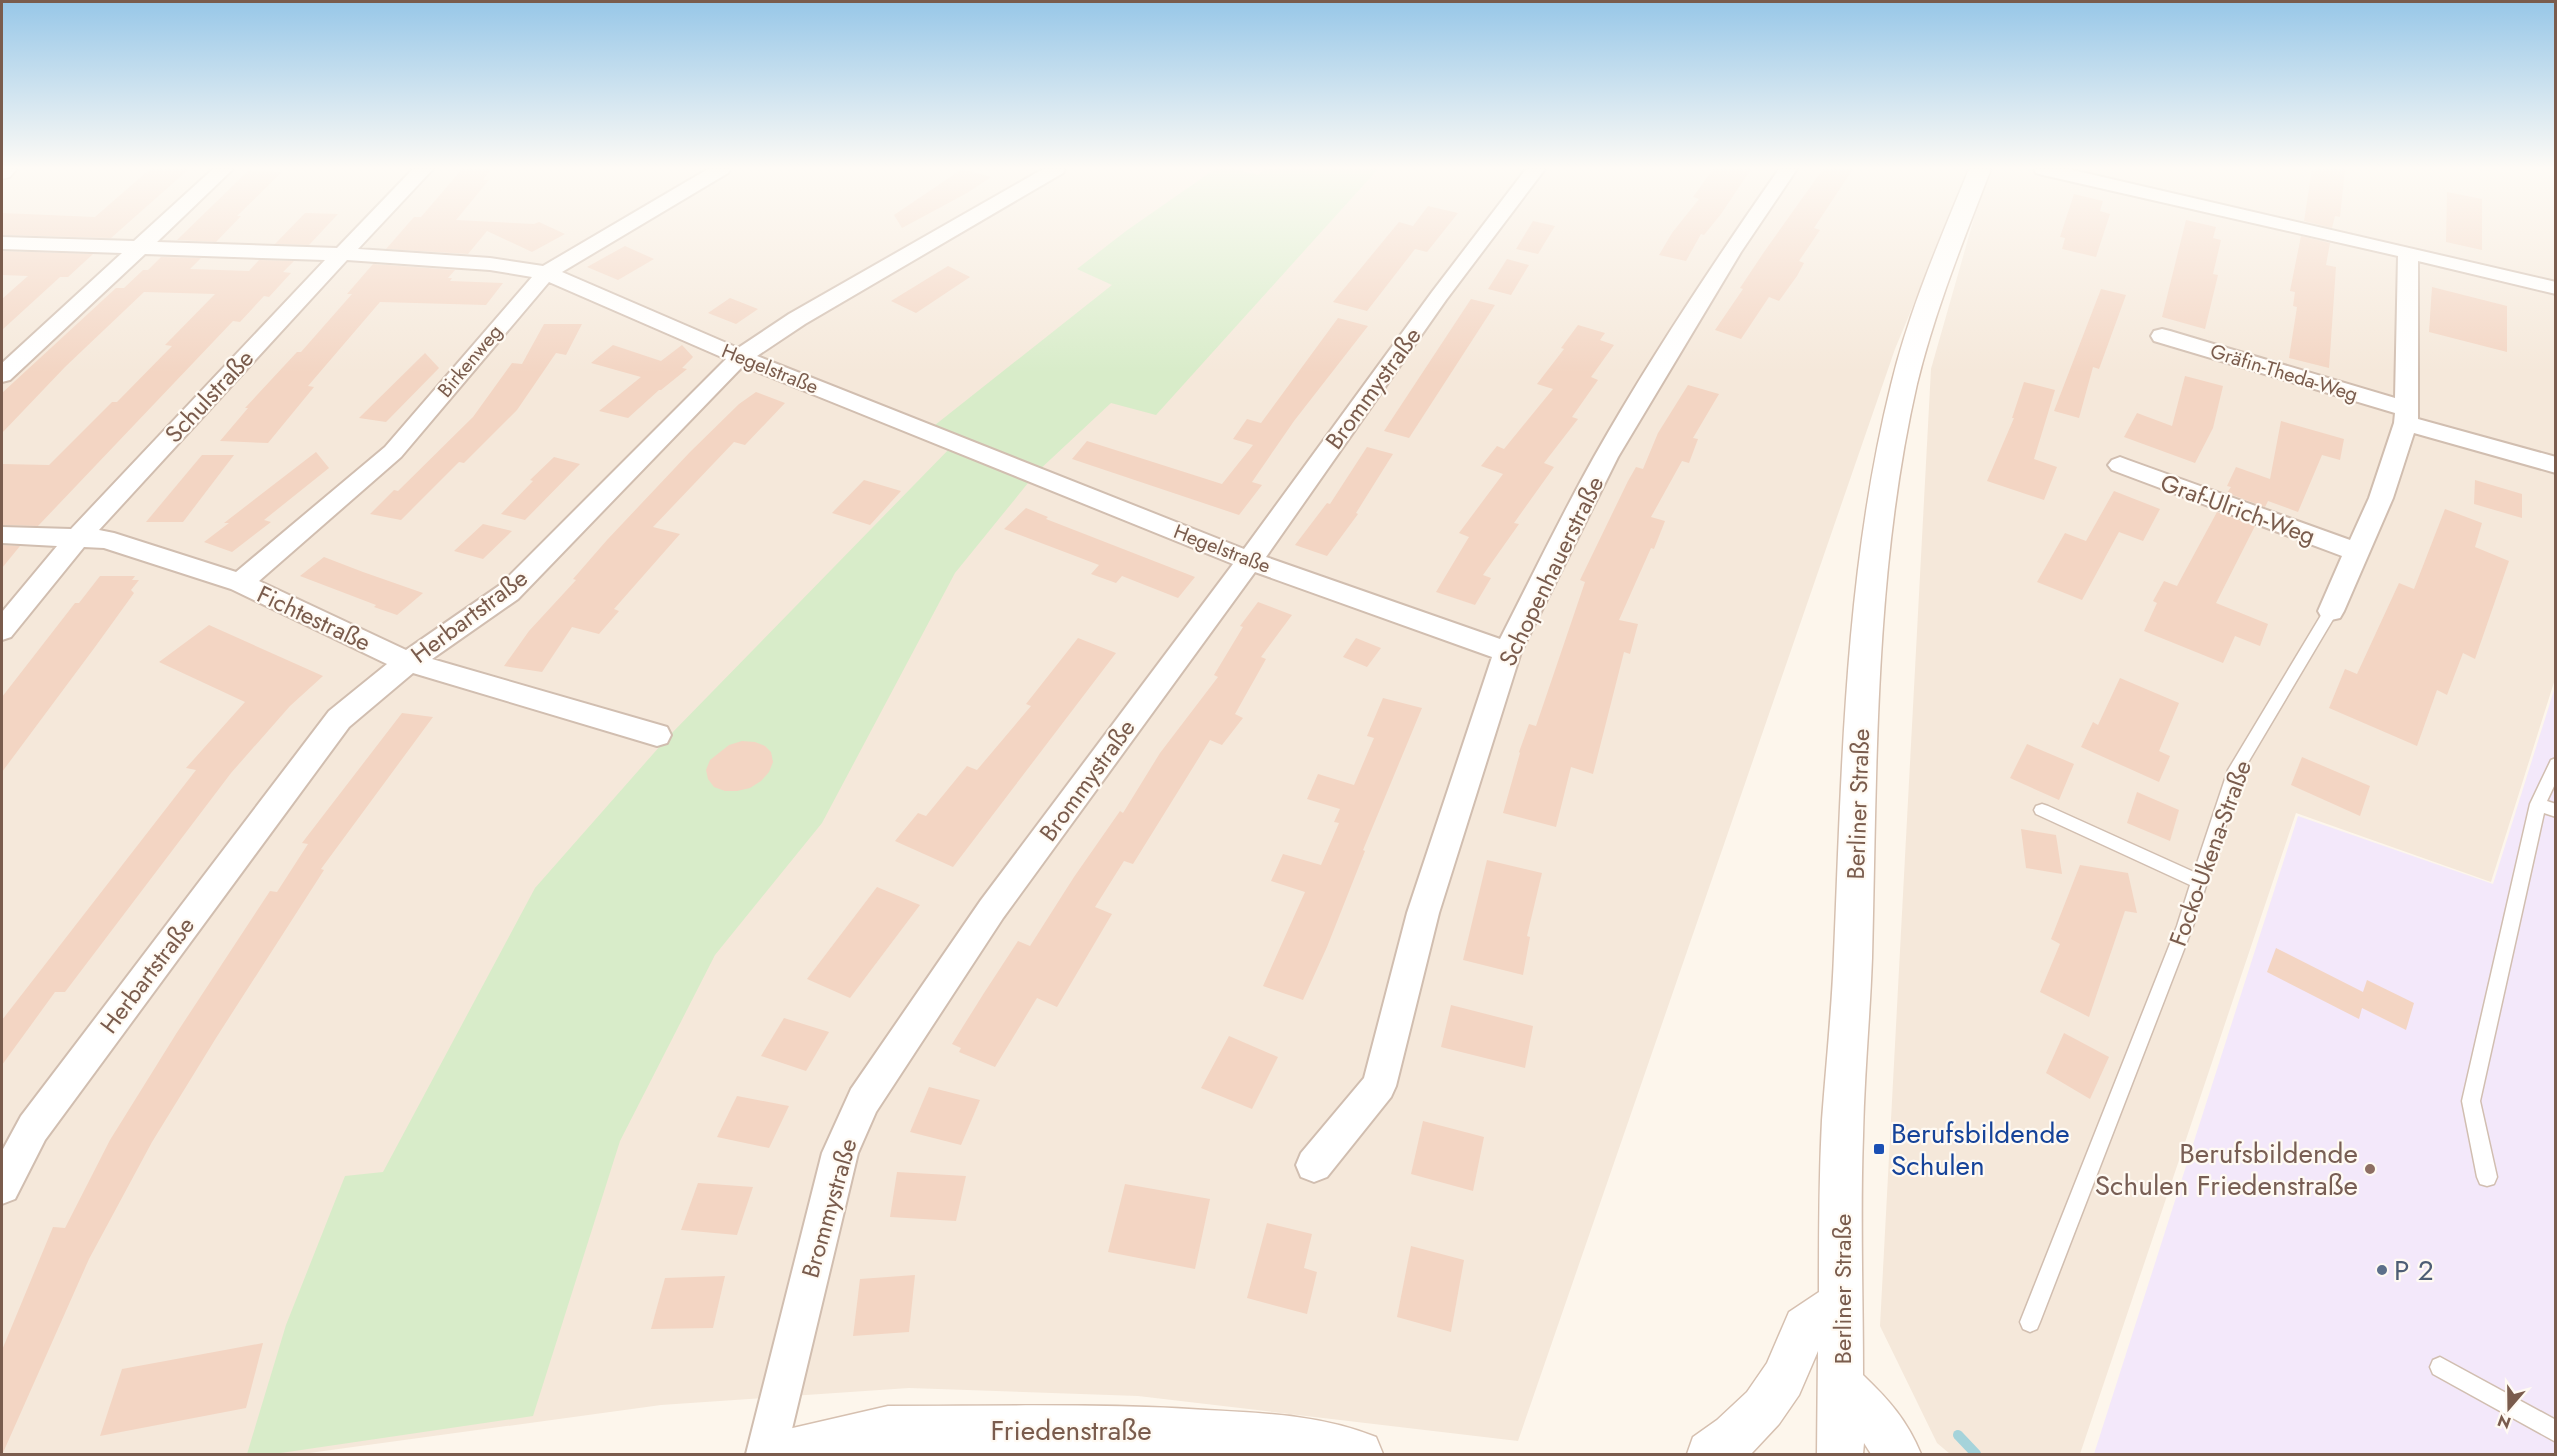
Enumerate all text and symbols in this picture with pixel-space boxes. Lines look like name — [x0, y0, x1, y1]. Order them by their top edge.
street label: Birkenweg — [431, 318, 509, 404]
street label: Brommystraße — [1317, 320, 1429, 456]
street label: Hegelstraße — [717, 336, 823, 402]
street label: Gräfin-Theda-Weg — [2207, 337, 2361, 409]
street label: Schulstraße — [156, 341, 262, 451]
street label: Graf-Ulrich-Weg — [2156, 465, 2320, 553]
street label: Schopenhauerstraße — [1490, 470, 1612, 672]
street label: Hegelstraße — [1169, 517, 1275, 581]
street label: Herbartstraße — [403, 560, 535, 672]
street label: Fichtestraße — [252, 576, 376, 660]
street label: Brommystraße — [1031, 712, 1143, 848]
street label: Berliner Straße — [1838, 728, 1878, 880]
street label: Focko-Ukena-Straße — [2160, 755, 2260, 951]
street label: Herbartstraße — [91, 909, 203, 1041]
place label: Berufsbildende Schulen — [1891, 1113, 2070, 1186]
place label: Berufsbildende Schulen Friedenstraße — [2095, 1133, 2358, 1206]
street label: Brommystraße — [792, 1134, 866, 1282]
marker: Berufsbildende Schulen — [1872, 1142, 1886, 1156]
marker: Berufsbildende Schulen Friedenstraße — [2363, 1162, 2377, 1176]
street label: Berliner Straße — [1825, 1214, 1860, 1364]
place label: P 2 — [2394, 1250, 2434, 1291]
marker: P 2 — [2375, 1263, 2389, 1277]
north arrow — [2479, 1378, 2539, 1438]
text: N — [2494, 1409, 2514, 1435]
street label: Friedenstraße — [990, 1410, 1152, 1451]

